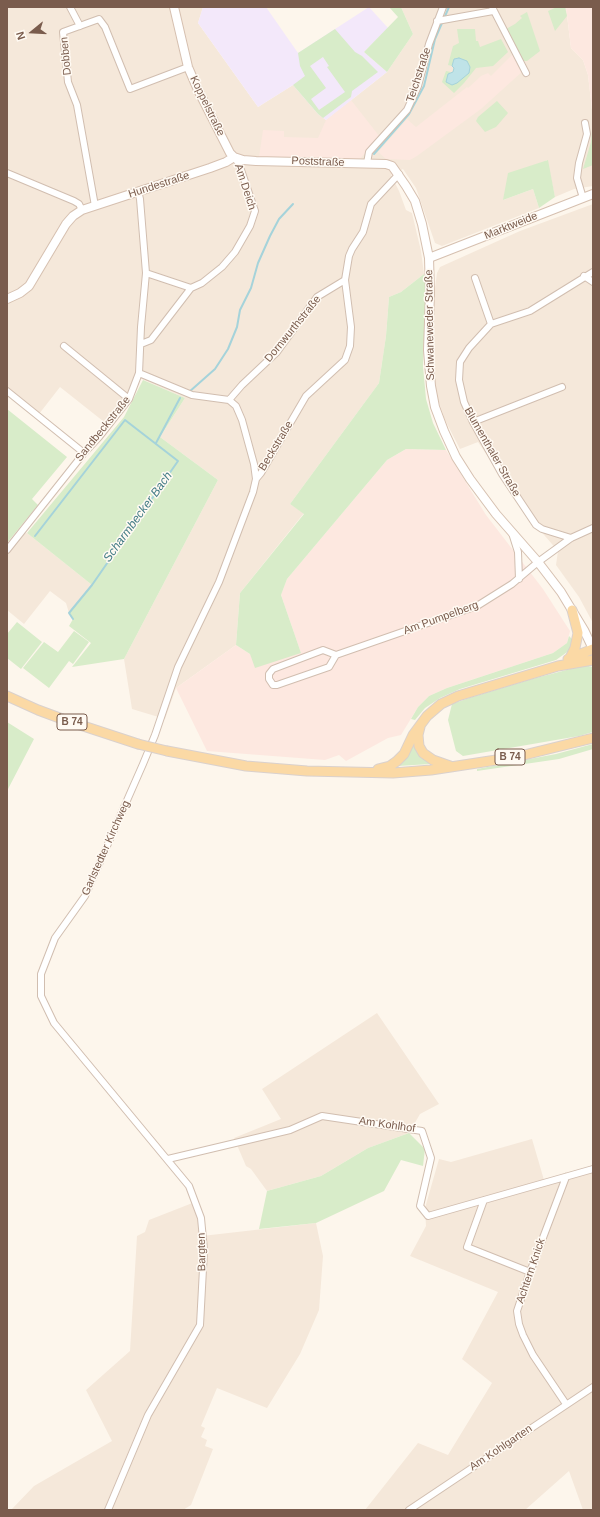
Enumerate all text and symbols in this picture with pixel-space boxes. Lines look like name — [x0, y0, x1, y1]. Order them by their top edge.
north arrow — [12, 12, 52, 52]
text: N — [14, 30, 28, 41]
street label: Dobben — [58, 36, 74, 76]
street label: Teichstraße — [404, 46, 434, 104]
street label: Koppelstraße — [187, 74, 227, 138]
street label: Poststraße — [291, 154, 345, 170]
street label: Am Deich — [231, 162, 259, 212]
street label: Hundestraße — [127, 169, 191, 201]
street label: Marktweide — [482, 209, 540, 243]
street label: Schwaneweder Straße — [422, 269, 438, 381]
street label: Dornwurthstraße — [262, 293, 324, 365]
street label: Sandbeckstraße — [73, 394, 133, 464]
street label: Blumenthaler Straße — [461, 405, 523, 499]
street label: Beckstraße — [256, 419, 296, 473]
water label: Scharmbecker Bach — [100, 469, 176, 565]
street label: Am Pumpelberg — [402, 598, 480, 638]
road number: B 74 — [57, 714, 87, 730]
road number: B 74 — [495, 749, 525, 765]
street label: Garlstedter Kirchweg — [79, 798, 133, 898]
street label: Am Kohlhof — [358, 1115, 416, 1135]
street label: Bargten — [195, 1233, 209, 1271]
street label: Achtern Knick — [514, 1237, 548, 1305]
street label: Am Kohlgarten — [467, 1422, 535, 1474]

